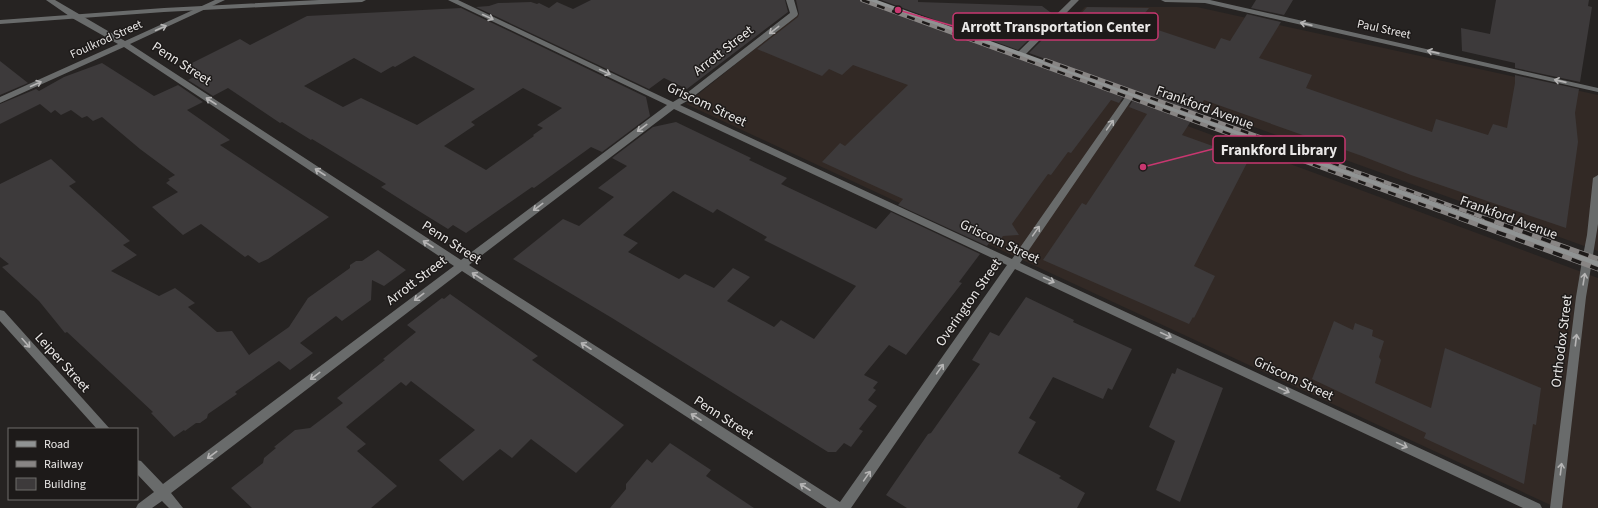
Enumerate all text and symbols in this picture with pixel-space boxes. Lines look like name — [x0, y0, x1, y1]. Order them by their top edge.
callout: Arrott Transportation Center — [953, 13, 1158, 40]
one-way arrow — [481, 14, 493, 21]
street label: Foulkrod Street — [67, 16, 145, 63]
street label: Paul Street — [1356, 16, 1412, 43]
text: Arrott Transportation Center — [961, 17, 1150, 38]
one-way arrow — [1300, 20, 1313, 27]
street label: Arrott Street — [689, 21, 758, 81]
one-way arrow — [154, 24, 166, 31]
one-way arrow — [768, 25, 779, 34]
street label: Penn Street — [148, 37, 216, 91]
one-way arrow — [1427, 48, 1440, 56]
one-way arrow — [599, 69, 611, 76]
one-way arrow — [1554, 77, 1567, 85]
street label: Griscom Street — [663, 78, 750, 132]
one-way arrow — [29, 80, 41, 87]
street label: Frankford Avenue — [1153, 81, 1256, 135]
one-way arrow — [206, 97, 217, 105]
one-way arrow — [1106, 120, 1114, 131]
one-way arrow — [637, 124, 648, 133]
callout: Frankford Library — [1213, 136, 1345, 163]
text: Frankford Library — [1221, 140, 1337, 161]
one-way arrow — [315, 168, 326, 176]
street label: Frankford Avenue — [1457, 191, 1560, 245]
one-way arrow — [533, 203, 544, 211]
street label: Griscom Street — [956, 215, 1043, 269]
street label: Penn Street — [418, 216, 486, 270]
one-way arrow — [1032, 226, 1040, 237]
one-way arrow — [423, 240, 434, 248]
street label: Arrott Street — [382, 251, 451, 310]
street label: Overington Street — [931, 254, 1007, 351]
one-way arrow — [472, 272, 483, 280]
one-way arrow — [1580, 273, 1588, 286]
one-way arrow — [1042, 277, 1054, 284]
one-way arrow — [413, 293, 424, 302]
street label: Orthodox Street — [1546, 293, 1578, 389]
street label: Leiper Street — [30, 328, 95, 397]
one-way arrow — [1160, 332, 1172, 339]
one-way arrow — [1572, 334, 1580, 347]
one-way arrow — [22, 338, 31, 348]
one-way arrow — [581, 342, 592, 350]
street label: Griscom Street — [1250, 352, 1337, 406]
one-way arrow — [936, 364, 944, 375]
one-way arrow — [310, 372, 321, 380]
one-way arrow — [1278, 387, 1290, 394]
street label: Penn Street — [690, 391, 758, 445]
one-way arrow — [690, 412, 702, 420]
legend — [8, 428, 138, 500]
text: Road — [44, 436, 70, 453]
one-way arrow — [1396, 442, 1408, 449]
one-way arrow — [207, 451, 218, 459]
text: Railway — [44, 456, 83, 473]
one-way arrow — [1557, 463, 1564, 476]
one-way arrow — [863, 471, 871, 482]
text: Building — [44, 476, 86, 493]
one-way arrow — [800, 483, 811, 491]

